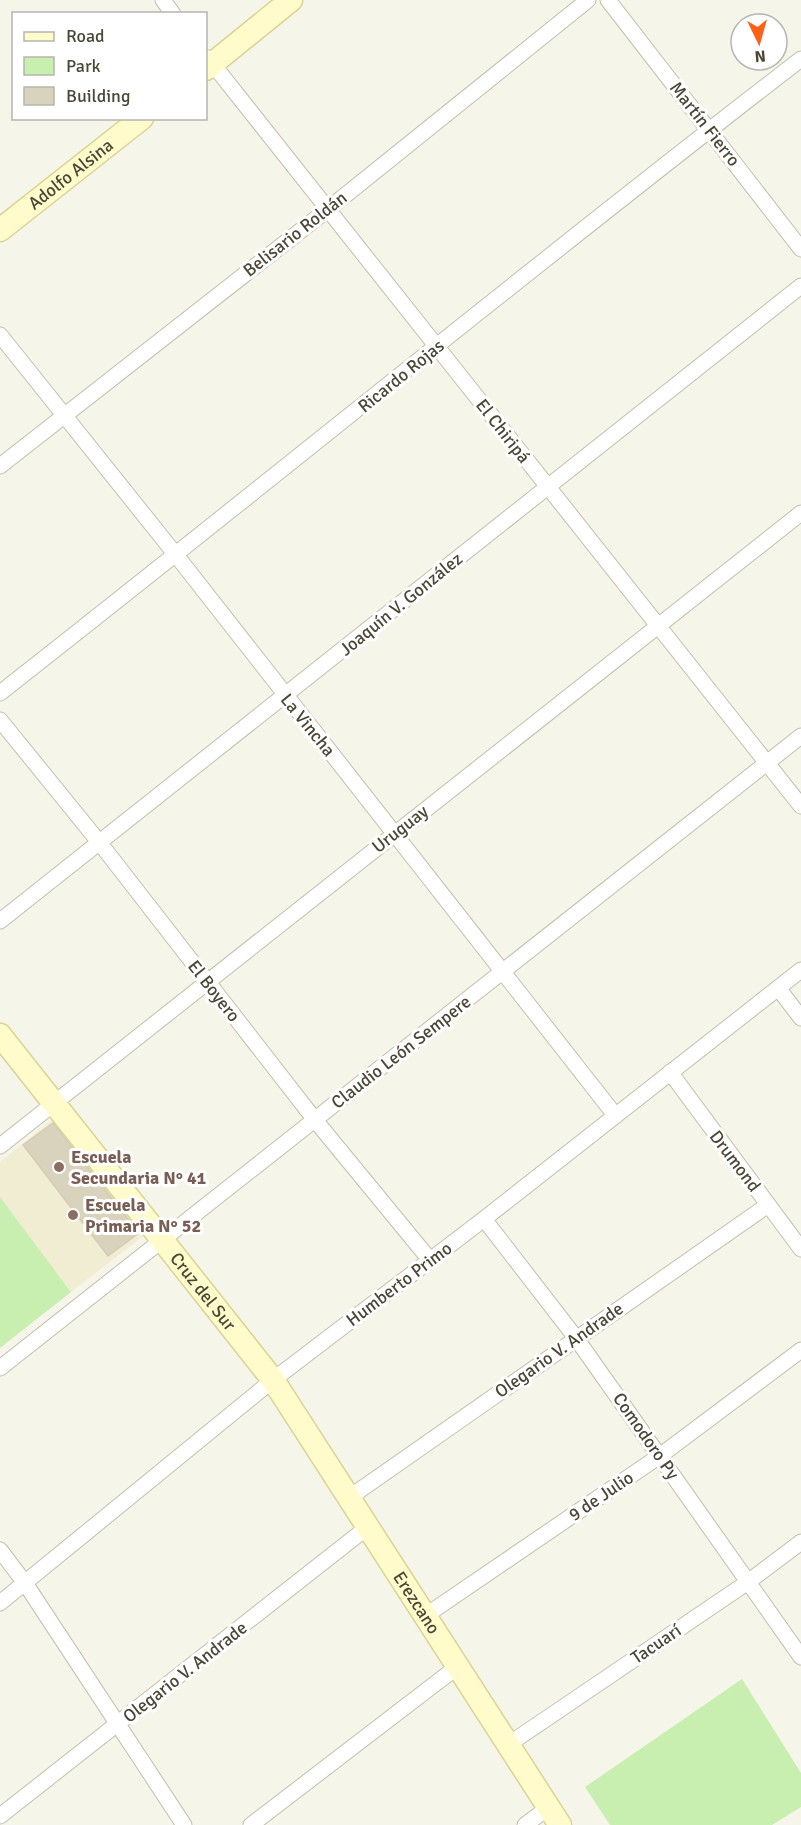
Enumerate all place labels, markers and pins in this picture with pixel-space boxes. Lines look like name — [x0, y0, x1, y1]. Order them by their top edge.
place label: Escuela Secundaria N° 41 — [71, 1146, 207, 1189]
marker: Escuela Secundaria N° 41 — [52, 1160, 66, 1174]
place label: Escuela Primaria N° 52 — [85, 1194, 201, 1237]
marker: Escuela Primaria N° 52 — [66, 1208, 80, 1222]

